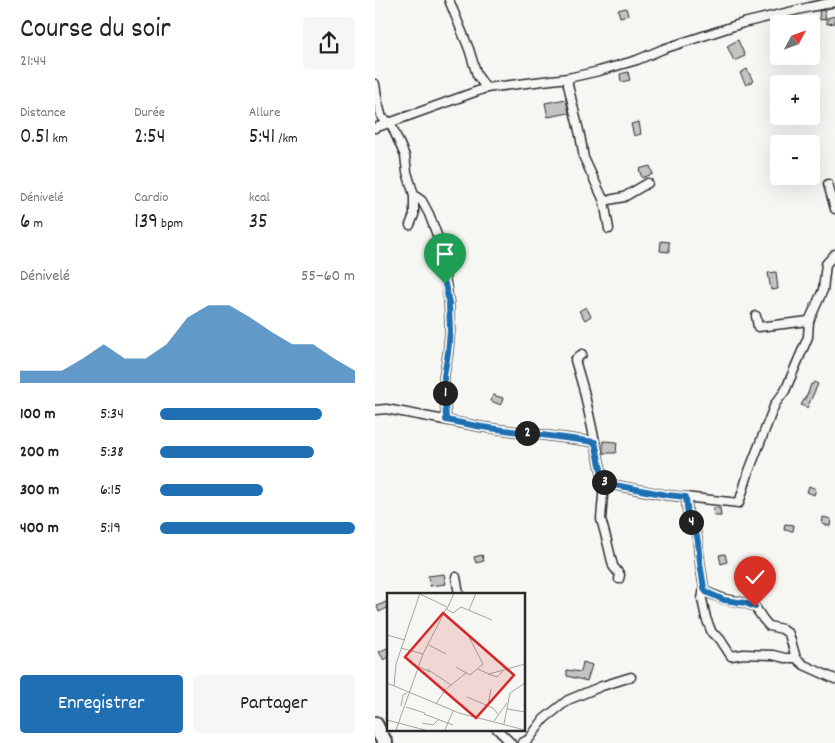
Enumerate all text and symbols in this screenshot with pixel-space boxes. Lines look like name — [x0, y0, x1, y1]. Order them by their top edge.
text: Course du soir — [20, 11, 171, 51]
north arrow — [770, 15, 820, 65]
map controls — [770, 15, 820, 185]
button: share — [303, 17, 355, 69]
text: 21:44 — [20, 50, 46, 73]
button: + — [770, 75, 820, 125]
text: Distance — [20, 103, 66, 123]
text: Durée — [134, 103, 165, 123]
text: Allure — [249, 103, 280, 123]
text: 0.51 — [20, 123, 49, 153]
text: 2:54 — [134, 123, 165, 153]
text: 5:41 — [249, 123, 275, 153]
text: km — [49, 129, 68, 149]
text: /km — [275, 129, 298, 149]
button: − — [770, 135, 820, 185]
text: Dénivelé — [20, 188, 64, 208]
text: Cardio — [134, 188, 168, 208]
text: kcal — [249, 188, 270, 208]
text: 6 — [20, 208, 30, 238]
text: 139 — [134, 208, 158, 238]
text: 35 — [249, 208, 268, 238]
text: m — [30, 214, 43, 234]
text: bpm — [158, 214, 183, 234]
pin — [424, 233, 466, 284]
icon: arrive — [431, 240, 459, 268]
text: Dénivelé — [20, 265, 70, 288]
text: 55–60 m — [301, 265, 355, 288]
pin: 1 — [433, 380, 457, 406]
text: 1 — [444, 383, 447, 403]
text: 100 m — [20, 403, 56, 426]
text: 5:34 — [100, 403, 124, 426]
pin: 2 — [515, 420, 539, 446]
text: 2 — [524, 423, 531, 443]
text: 200 m — [20, 441, 59, 464]
text: 5:38 — [100, 441, 124, 464]
pin: 3 — [591, 470, 617, 494]
text: 3 — [601, 472, 608, 492]
text: 300 m — [20, 479, 59, 502]
text: 6:15 — [100, 479, 121, 502]
pin: 4 — [679, 510, 703, 534]
text: 4 — [689, 512, 694, 532]
text: 400 m — [20, 517, 59, 540]
text: 5:19 — [100, 517, 121, 540]
pin — [734, 556, 776, 607]
icon: check — [741, 563, 769, 591]
inset map — [387, 593, 525, 730]
button: Enregistrer — [20, 675, 183, 733]
button: Partager — [193, 675, 355, 733]

